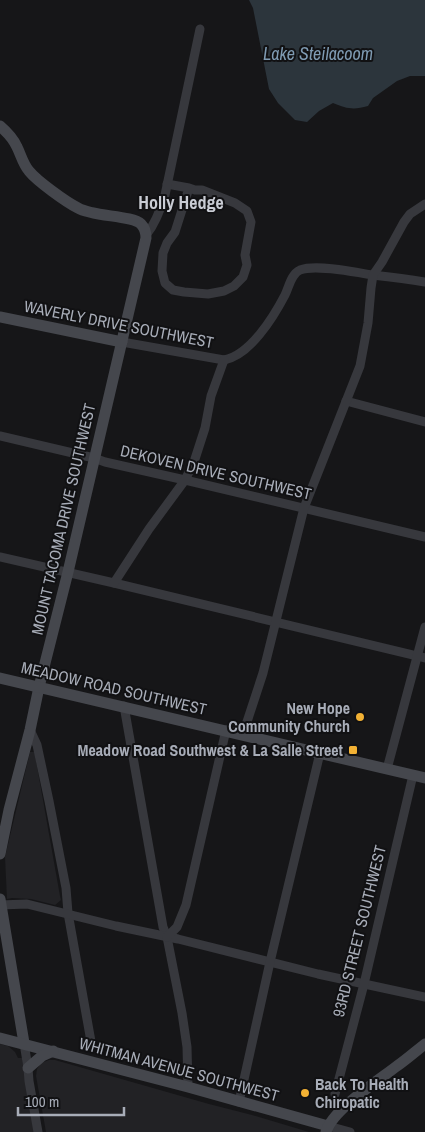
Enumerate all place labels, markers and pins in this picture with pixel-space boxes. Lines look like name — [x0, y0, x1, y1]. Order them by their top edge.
place label: New Hope Community Church — [228, 697, 350, 737]
marker: New Hope Community Church — [354, 711, 366, 723]
place label: Meadow Road Southwest & La Salle Street — [78, 739, 344, 761]
marker: Meadow Road Southwest & La Salle Street — [347, 744, 359, 756]
place label: Back To Health Chiropatic — [315, 1073, 409, 1113]
marker: Back To Health Chiropatic — [299, 1087, 311, 1099]

